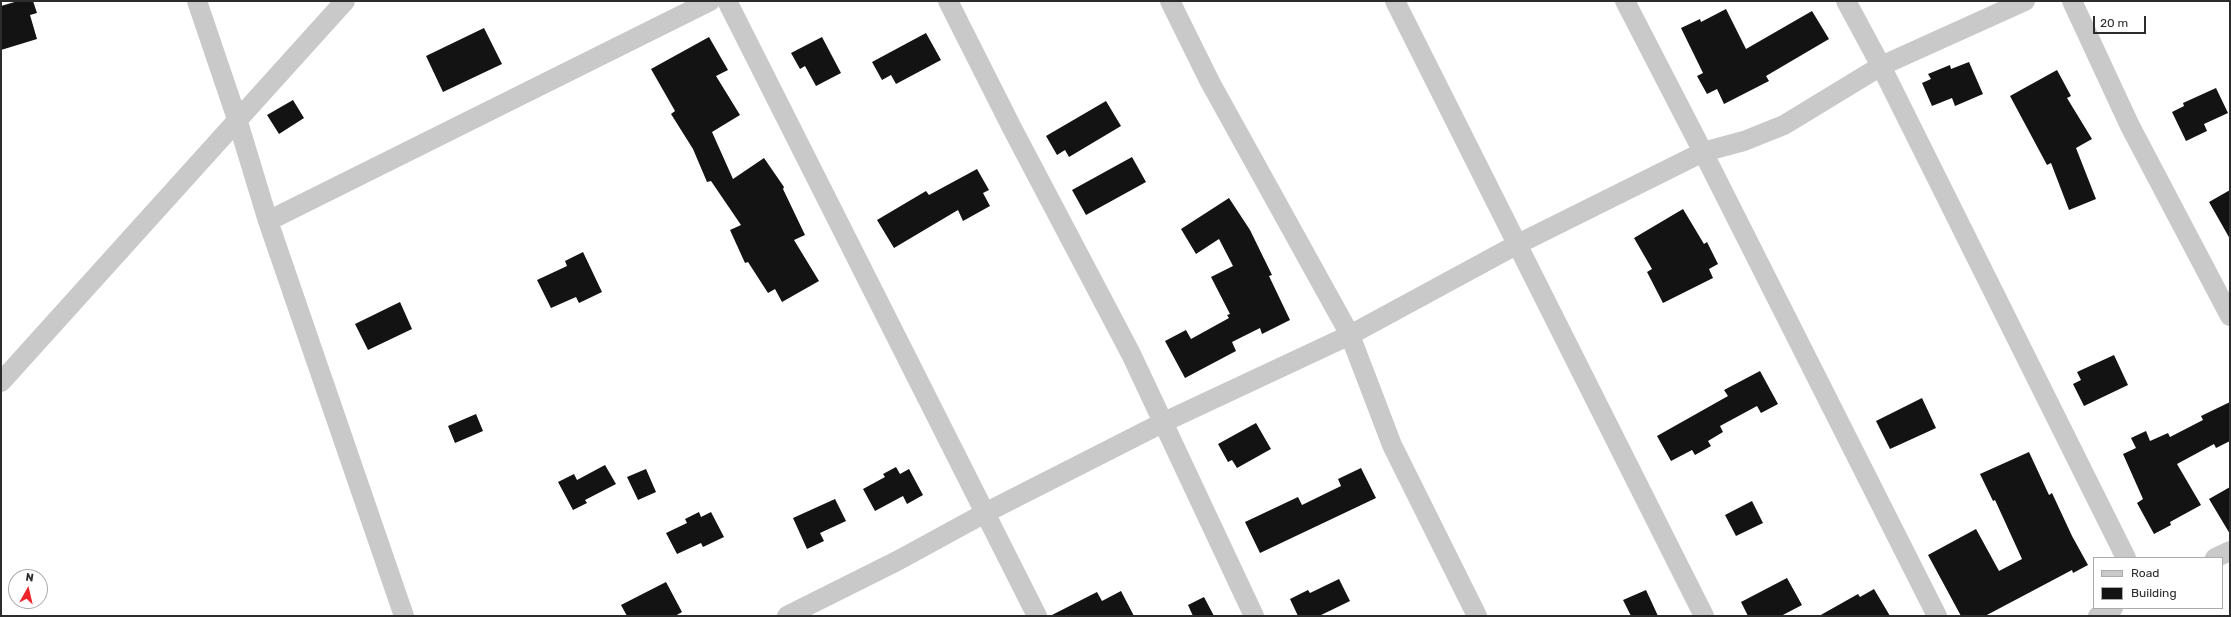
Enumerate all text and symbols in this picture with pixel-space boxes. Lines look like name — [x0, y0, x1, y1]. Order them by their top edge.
scale bar — [2095, 8, 2148, 34]
text: 20 m — [2100, 16, 2128, 30]
legend — [2093, 557, 2223, 609]
text: Road — [2131, 566, 2159, 580]
north arrow — [8, 569, 48, 609]
text: N — [25, 571, 34, 585]
text: Building — [2131, 586, 2177, 600]

